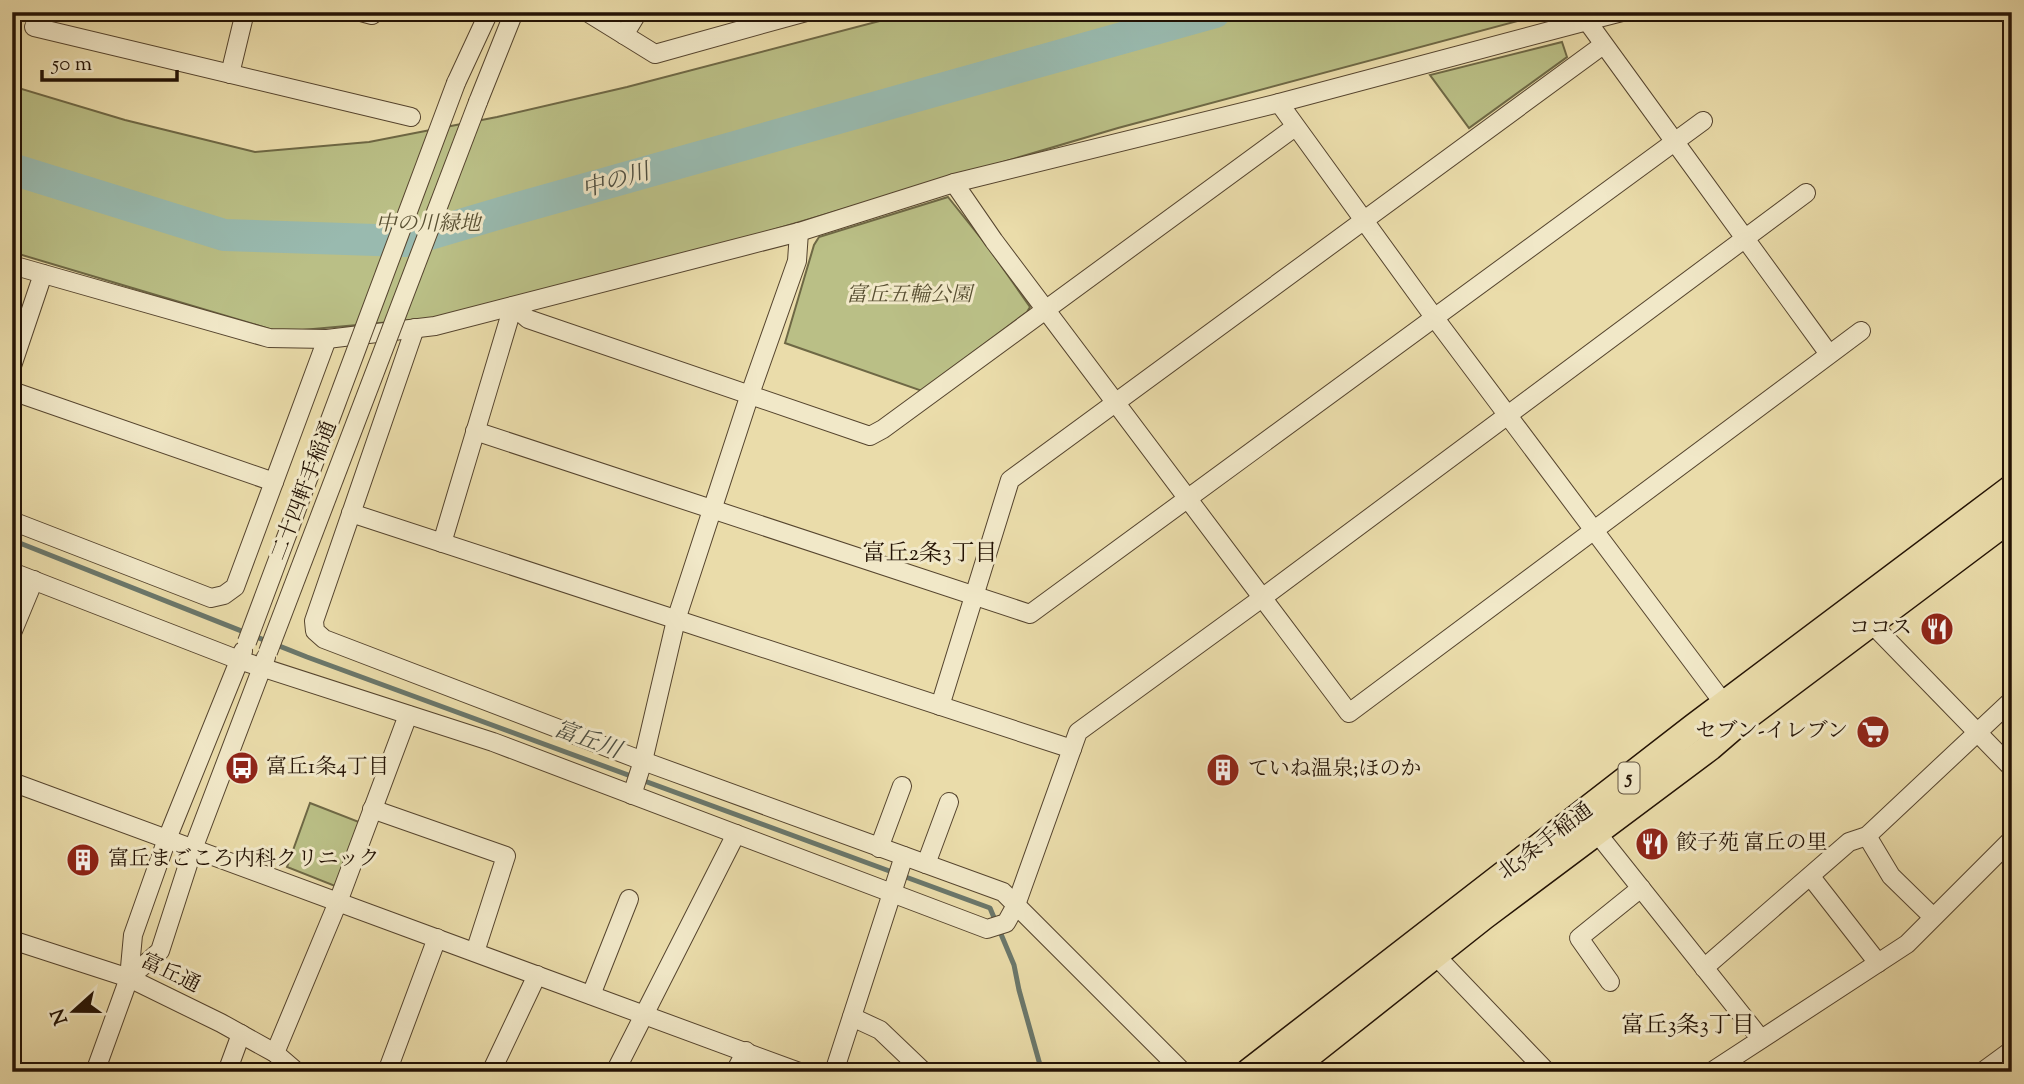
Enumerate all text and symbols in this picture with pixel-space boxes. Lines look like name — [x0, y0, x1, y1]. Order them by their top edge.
scale bar — [42, 38, 177, 82]
text: 50 m — [51, 50, 92, 80]
water label: 中の川 — [578, 156, 657, 207]
park label: 中の川緑地 — [376, 210, 482, 240]
park label: 富丘五輪公園 — [846, 281, 975, 311]
street label: 二十四軒手稲通 — [265, 417, 345, 565]
district label: 富丘2条3丁目 — [862, 538, 998, 571]
restaurant icon: ココス — [1918, 610, 1956, 648]
place label: ココス — [1849, 614, 1912, 644]
supermarket icon: セブン-イレブン — [1854, 713, 1892, 751]
water label: 富丘川 — [549, 714, 628, 769]
place label: セブン-イレブン — [1696, 717, 1848, 747]
bus stop icon: 富丘1条4丁目 — [223, 749, 261, 787]
building icon: ていね温泉;ほのか — [1204, 751, 1242, 789]
place label: 富丘1条4丁目 — [266, 753, 389, 783]
place label: ていね温泉;ほのか — [1248, 755, 1422, 785]
road number: 5 — [1618, 762, 1640, 793]
street label: 北5条手稲通 — [1492, 796, 1600, 888]
restaurant icon: 餃子苑 富丘の里 — [1633, 825, 1671, 863]
place label: 餃子苑 富丘の里 — [1676, 829, 1827, 859]
building icon: 富丘まごころ内科クリニック — [64, 841, 102, 879]
place label: 富丘まごころ内科クリニック — [108, 845, 380, 875]
street label: 富丘通 — [135, 947, 205, 1001]
north arrow — [38, 976, 108, 1046]
text: N — [45, 1004, 76, 1028]
district label: 富丘3条3丁目 — [1621, 1010, 1755, 1043]

